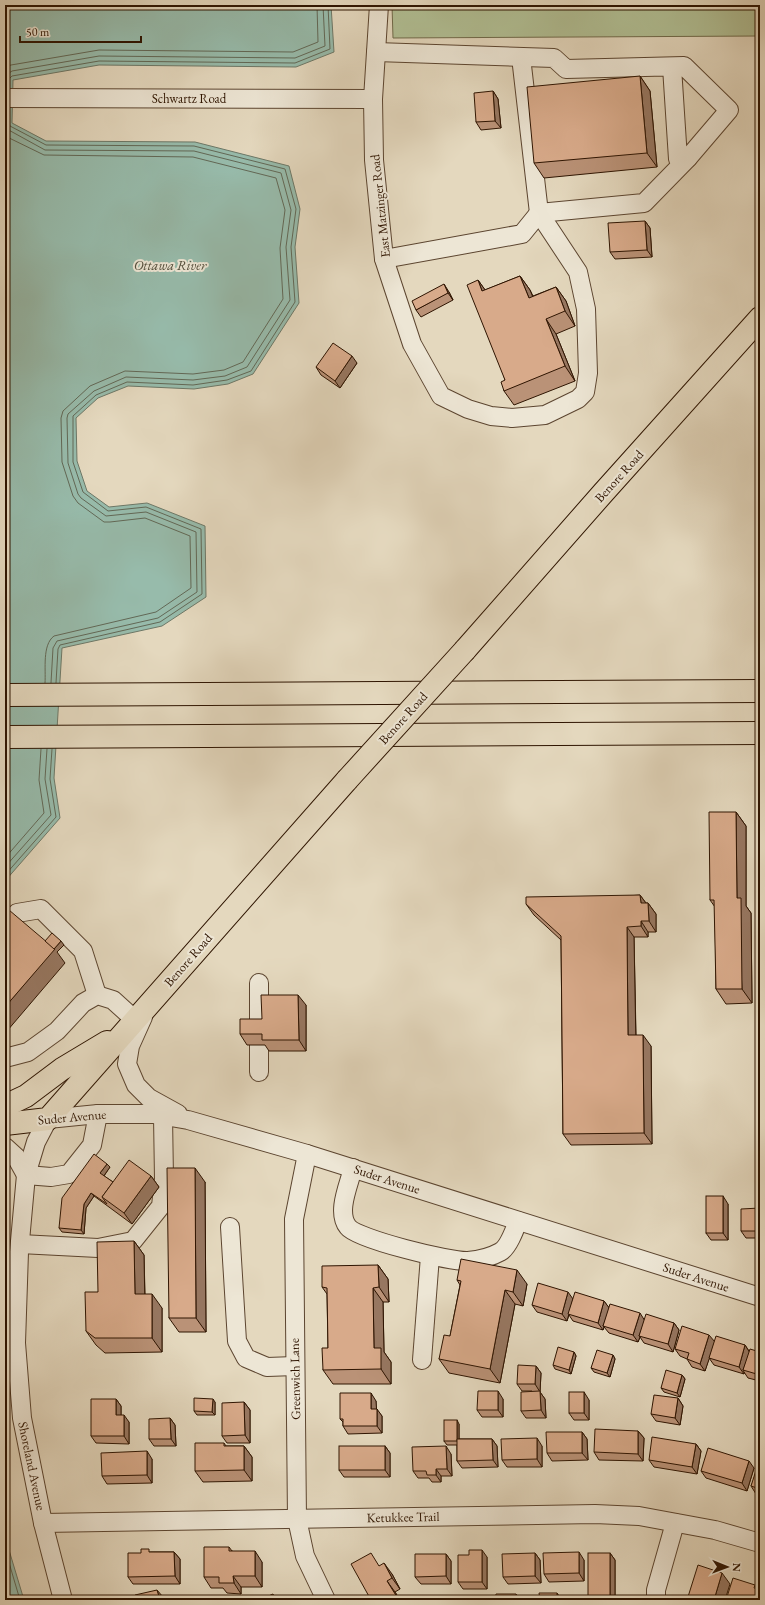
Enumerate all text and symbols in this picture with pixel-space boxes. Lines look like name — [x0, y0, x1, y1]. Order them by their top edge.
scale bar — [20, 18, 141, 44]
text: 50 m — [26, 24, 50, 40]
street label: Schwartz Road — [152, 90, 227, 107]
street label: East Matzinger Road — [366, 153, 394, 258]
water label: Ottawa River — [134, 256, 207, 274]
street label: Benore Road — [591, 446, 647, 506]
street label: Benore Road — [375, 688, 431, 748]
street label: Benore Road — [160, 929, 216, 990]
street label: Suder Avenue — [37, 1106, 107, 1128]
street label: Suder Avenue — [352, 1160, 422, 1198]
street label: Suder Avenue — [661, 1258, 731, 1296]
street label: Greenwich Lane — [286, 1338, 304, 1420]
street label: Shoreland Avenue — [14, 1420, 50, 1512]
street label: Ketukkee Trail — [366, 1508, 440, 1526]
north arrow — [707, 1547, 747, 1587]
text: N — [730, 1563, 744, 1572]

